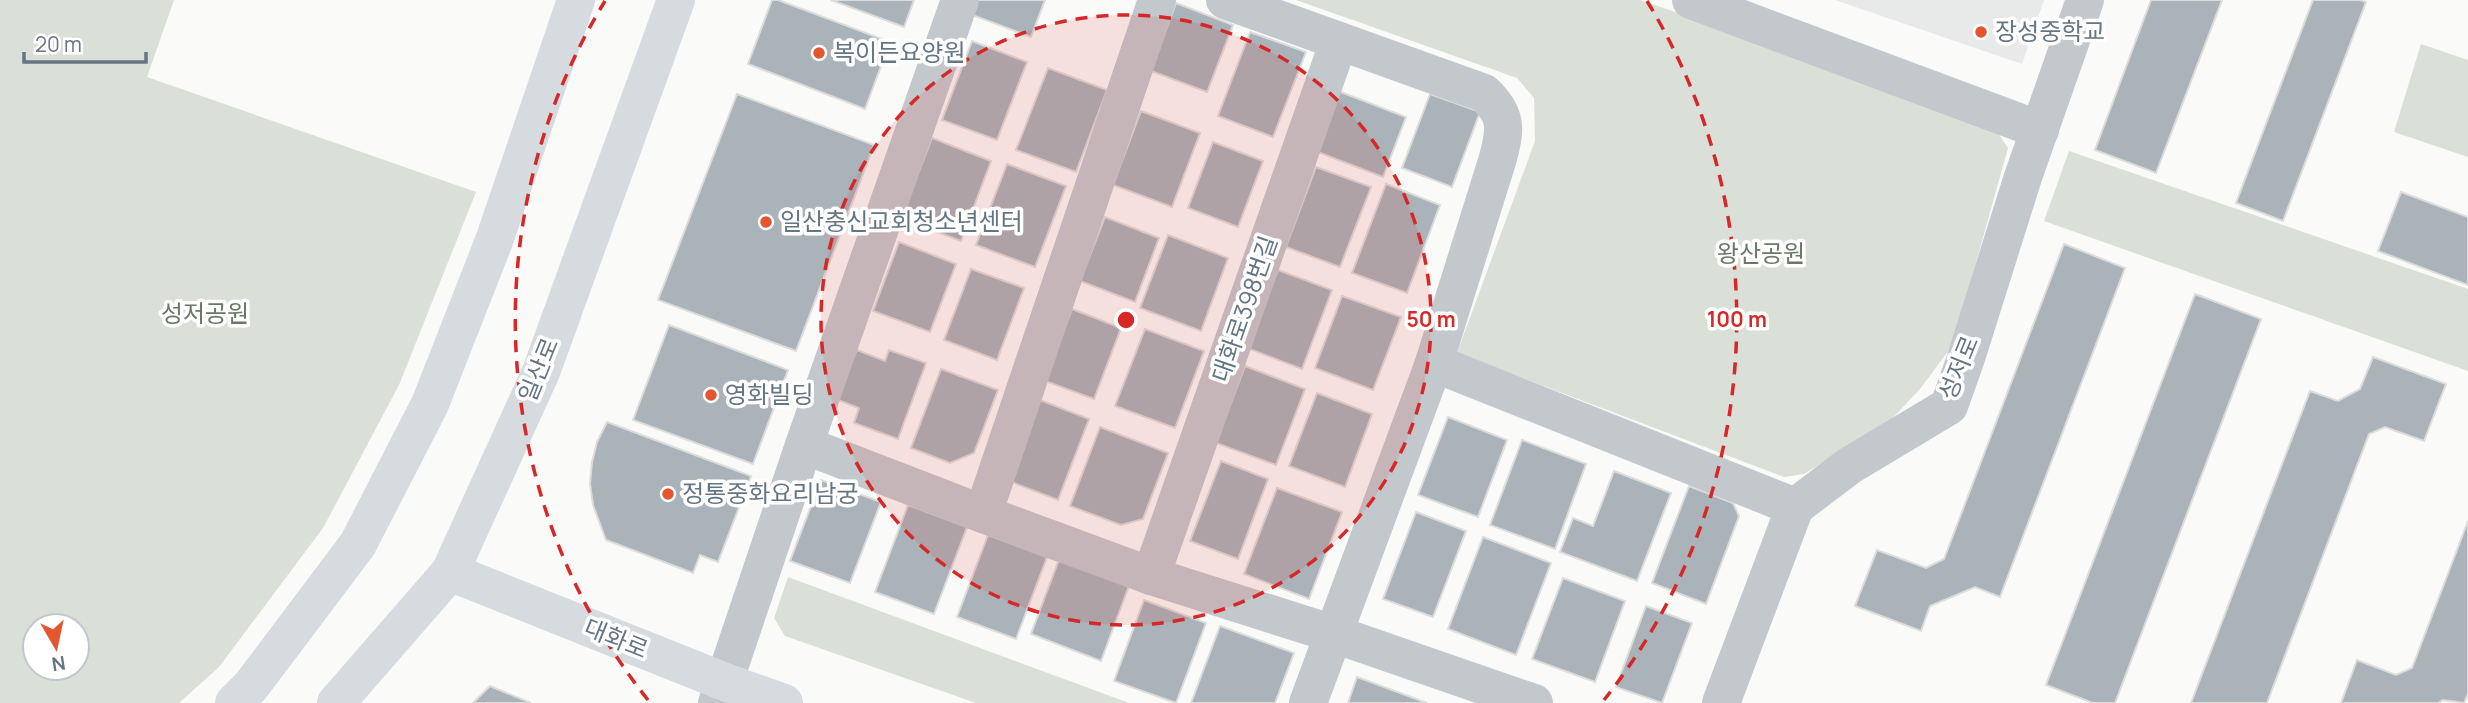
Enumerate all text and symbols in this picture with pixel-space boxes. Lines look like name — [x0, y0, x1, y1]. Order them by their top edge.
place label: 장성중학교 — [1995, 14, 2105, 47]
scale bar — [24, 21, 147, 65]
marker: 장성중학교 — [1973, 24, 1989, 40]
text: 20 m — [35, 30, 82, 58]
place label: 복이든요양원 — [833, 35, 965, 68]
marker: 복이든요양원 — [811, 45, 827, 61]
place label: 일산충신교회청소년센터 — [780, 204, 1023, 237]
marker: 일산충신교회청소년센터 — [758, 214, 774, 230]
street label: 대화로398번길 — [1203, 231, 1284, 386]
park label: 왕산공원 — [1717, 236, 1805, 269]
park label: 성저공원 — [161, 296, 249, 329]
text: 50 m — [1406, 305, 1456, 333]
text: 100 m — [1707, 305, 1767, 333]
centre of rings — [1114, 308, 1138, 332]
street label: 성저로 — [1930, 331, 1985, 404]
street label: 일산로 — [510, 333, 565, 406]
place label: 영화빌딩 — [725, 377, 813, 410]
marker: 영화빌딩 — [703, 387, 719, 403]
place label: 정통중화요리남궁 — [682, 476, 859, 509]
marker: 정통중화요리남궁 — [660, 486, 676, 502]
street label: 대화로 — [580, 610, 653, 665]
north arrow — [21, 612, 91, 682]
text: N — [50, 650, 67, 678]

